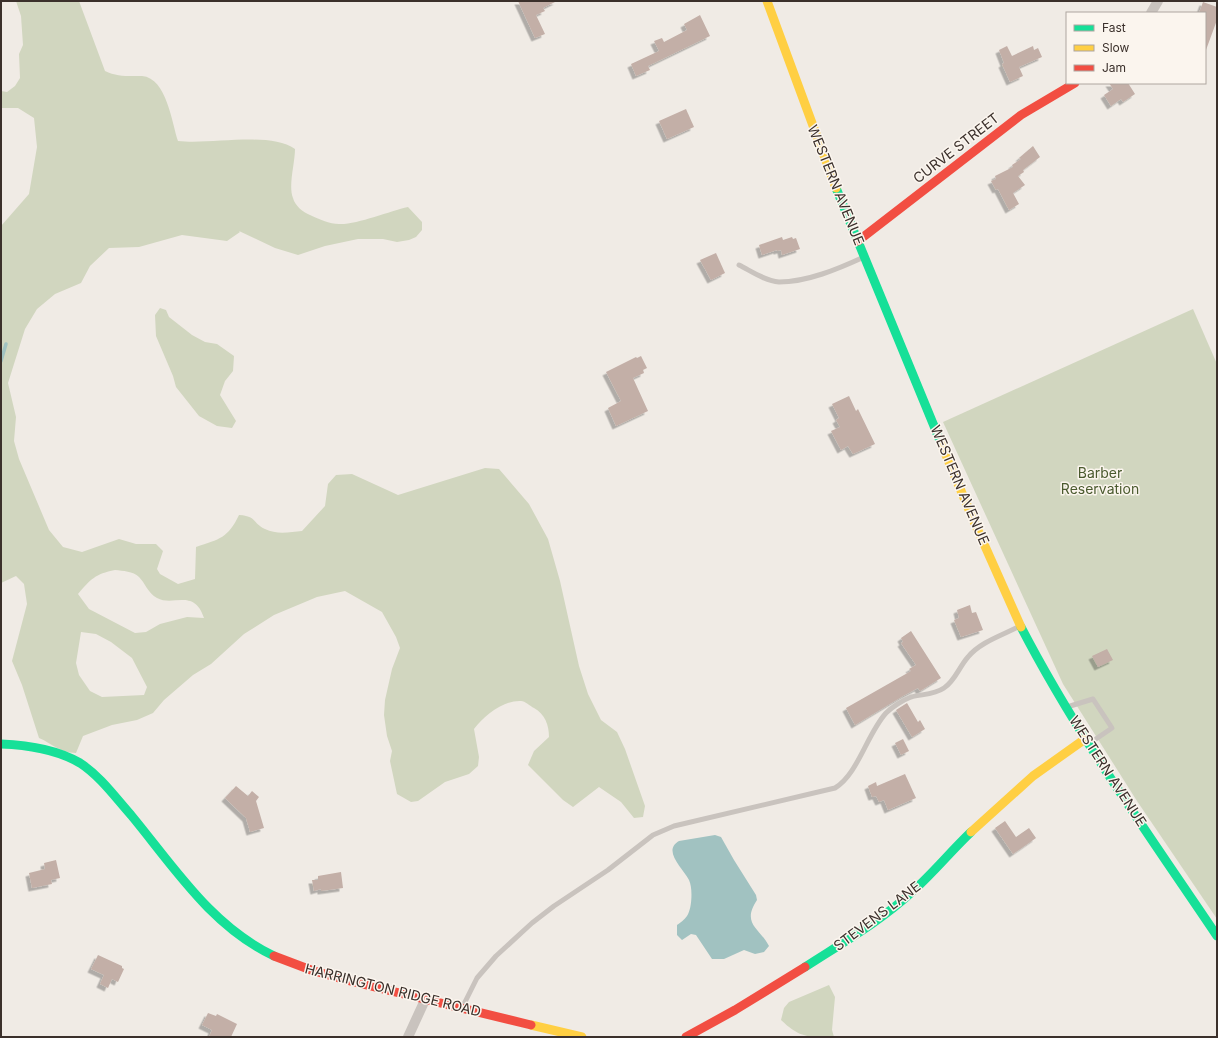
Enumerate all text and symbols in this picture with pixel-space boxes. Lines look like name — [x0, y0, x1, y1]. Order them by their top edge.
legend — [1066, 12, 1206, 84]
text: Fast — [1102, 20, 1126, 35]
text: Slow — [1102, 40, 1130, 55]
text: Jam — [1102, 60, 1126, 75]
street label: CURVE STREET — [909, 109, 1002, 186]
street label: WESTERN AVENUE — [805, 122, 868, 247]
street label: WESTERN AVENUE — [928, 422, 993, 547]
park label: Barber Reservation — [1061, 464, 1139, 497]
street label: WESTERN AVENUE — [1066, 712, 1150, 829]
street label: STEVENS LANE — [830, 877, 924, 954]
street label: HARRINGTON RIDGE ROAD — [303, 959, 483, 1020]

